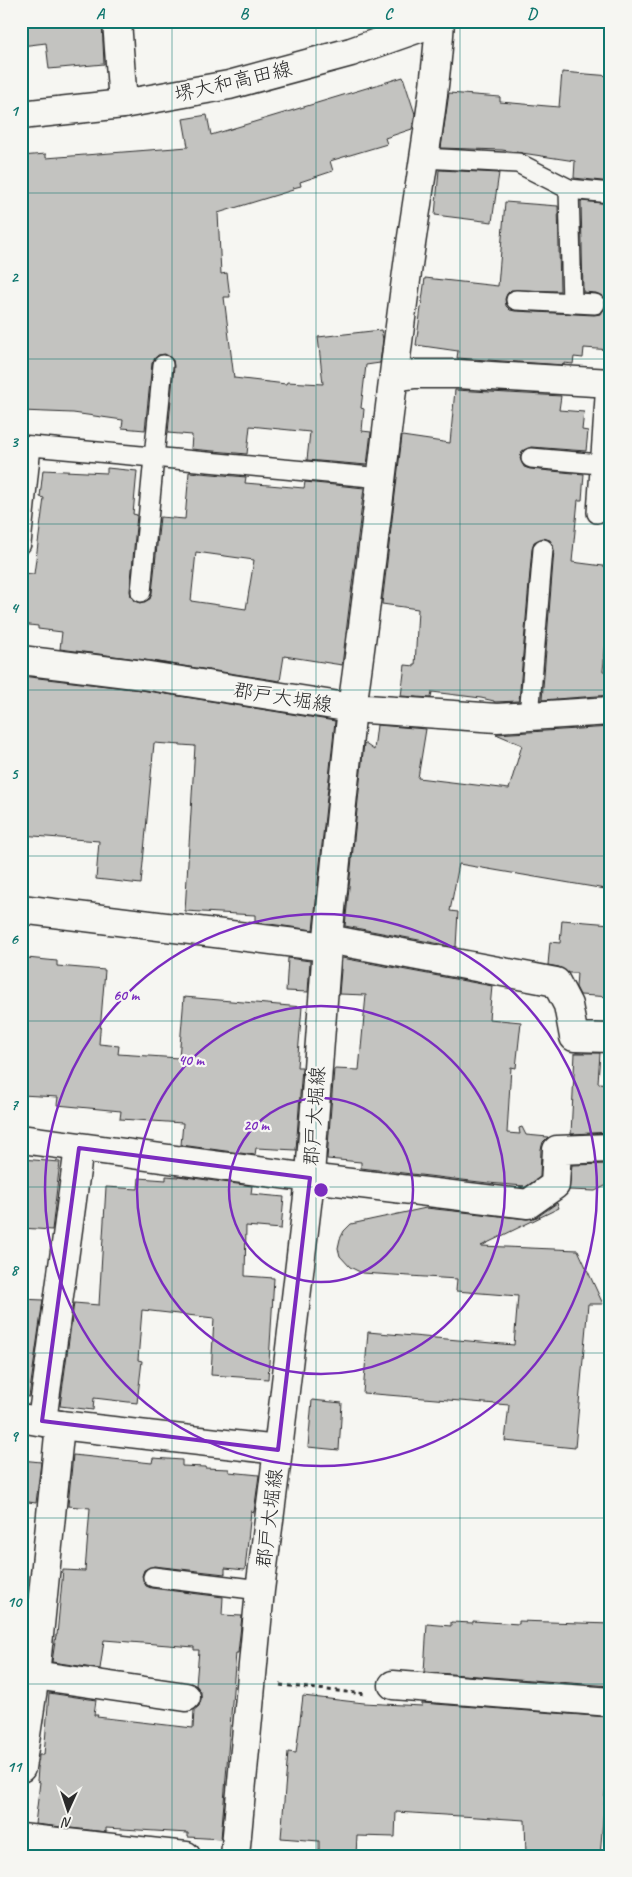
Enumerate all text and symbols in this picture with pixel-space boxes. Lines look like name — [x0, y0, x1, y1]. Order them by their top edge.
text: A — [96, 4, 106, 24]
text: B — [240, 4, 250, 24]
text: C — [384, 4, 394, 24]
text: D — [527, 4, 538, 24]
street label: 堺大和高田線 — [172, 56, 294, 107]
text: 1 — [10, 101, 19, 121]
text: 2 — [10, 267, 19, 287]
text: 3 — [10, 432, 19, 452]
text: 4 — [10, 598, 19, 618]
street label: 郡戸大堀線 — [232, 677, 334, 718]
text: 5 — [11, 764, 20, 784]
text: 6 — [10, 929, 19, 949]
text: 60 m — [113, 986, 140, 1005]
text: 40 m — [178, 1051, 205, 1070]
street label: 郡戸大堀線 — [299, 1065, 330, 1167]
text: 7 — [10, 1095, 19, 1115]
text: 20 m — [243, 1116, 270, 1135]
centre of rings — [312, 1181, 330, 1199]
text: 8 — [10, 1260, 19, 1280]
text: 9 — [10, 1426, 19, 1446]
street label: 郡戸大堀線 — [251, 1467, 288, 1569]
text: 10 — [7, 1592, 23, 1612]
text: 11 — [7, 1757, 23, 1777]
north arrow — [42, 1784, 92, 1834]
text: N — [60, 1814, 72, 1831]

